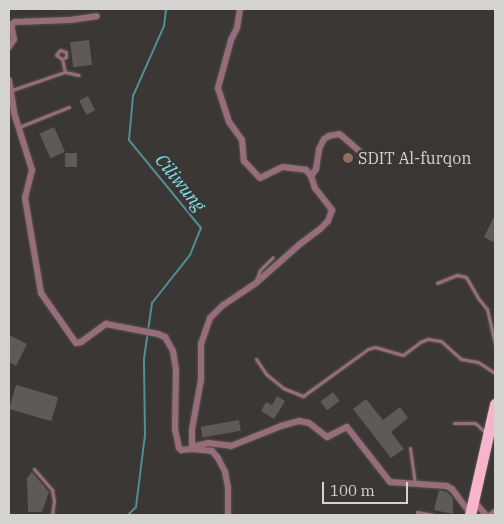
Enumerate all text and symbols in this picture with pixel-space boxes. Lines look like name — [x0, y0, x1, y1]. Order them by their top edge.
place label: SDIT Al-furqon — [358, 148, 471, 168]
water label: Ciliwung — [150, 150, 210, 216]
marker: SDIT Al-furqon — [342, 152, 354, 164]
scale bar — [324, 472, 410, 504]
text: 100 m — [330, 481, 375, 500]

